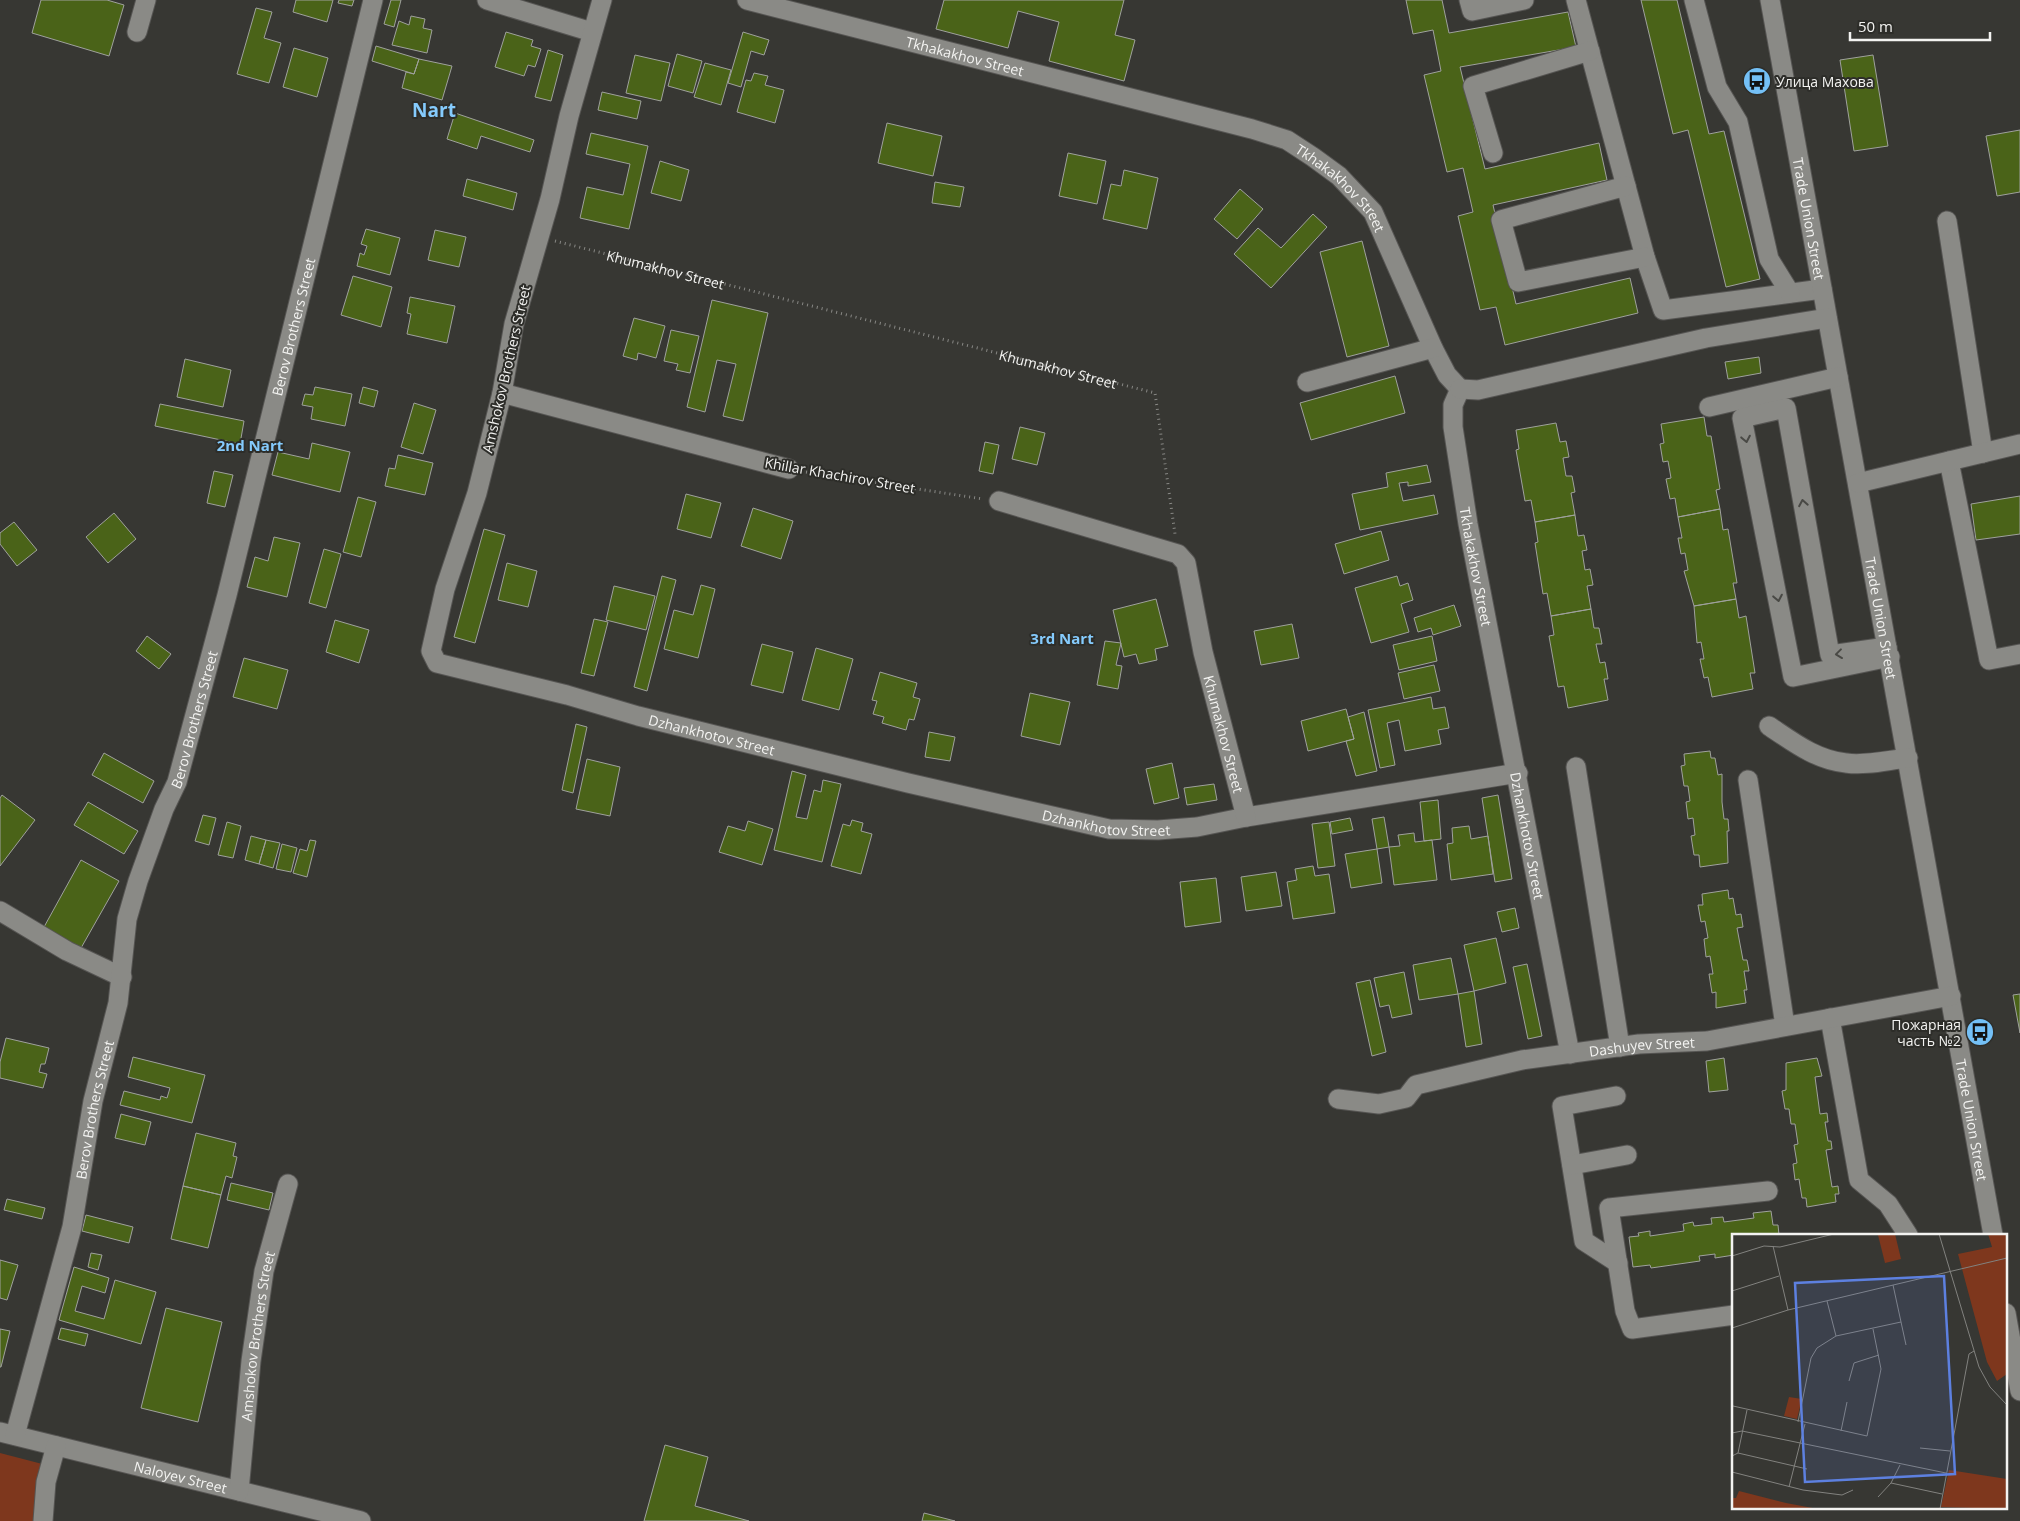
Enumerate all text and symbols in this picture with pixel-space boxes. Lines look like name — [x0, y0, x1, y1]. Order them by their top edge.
scale bar — [1850, 10, 1990, 42]
text: 50 m — [1858, 16, 1893, 36]
street label: Tkhakakhov Street — [904, 32, 1026, 80]
bus stop icon: Улица Махова — [1742, 66, 1772, 96]
place label: Улица Махова — [1776, 72, 1874, 91]
district label: Nart — [412, 97, 456, 123]
street label: Tkhakakhov Street — [1292, 139, 1390, 235]
street label: Trade Union Street — [1789, 156, 1830, 281]
street label: Khumakhov Street — [605, 245, 726, 293]
street label: Berov Brothers Street — [267, 256, 319, 398]
street label: Amshokov Brothers Street — [477, 283, 535, 455]
street label: Khumakhov Street — [997, 344, 1119, 392]
one-way arrow — [1741, 434, 1751, 443]
district label: 2nd Nart — [217, 435, 284, 455]
street label: Khillar Khachirov Street — [763, 452, 917, 498]
one-way arrow — [1798, 499, 1809, 508]
street label: Tkhakakhov Street — [1456, 506, 1497, 628]
street label: Trade Union Street — [1861, 556, 1902, 680]
one-way arrow — [1772, 594, 1783, 602]
district label: 3rd Nart — [1030, 628, 1094, 648]
street label: Berov Brothers Street — [166, 648, 221, 791]
one-way arrow — [1835, 648, 1843, 659]
street label: Khumakhov Street — [1200, 673, 1249, 795]
street label: Dzhankhotov Street — [647, 710, 777, 759]
street label: Dzhankhotov Street — [1506, 770, 1550, 901]
street label: Dzhankhotov Street — [1041, 805, 1171, 840]
place label: Пожарная часть №2 — [1891, 1015, 1961, 1050]
bus stop icon: Пожарная часть №2 — [1965, 1017, 1995, 1047]
street label: Dashuyev Street — [1588, 1032, 1695, 1060]
street label: Berov Brothers Street — [71, 1038, 118, 1181]
street label: Trade Union Street — [1952, 1057, 1993, 1182]
inset map — [1732, 1234, 2008, 1508]
street label: Amshokov Brothers Street — [236, 1249, 279, 1422]
street label: Naloyev Street — [132, 1456, 229, 1497]

